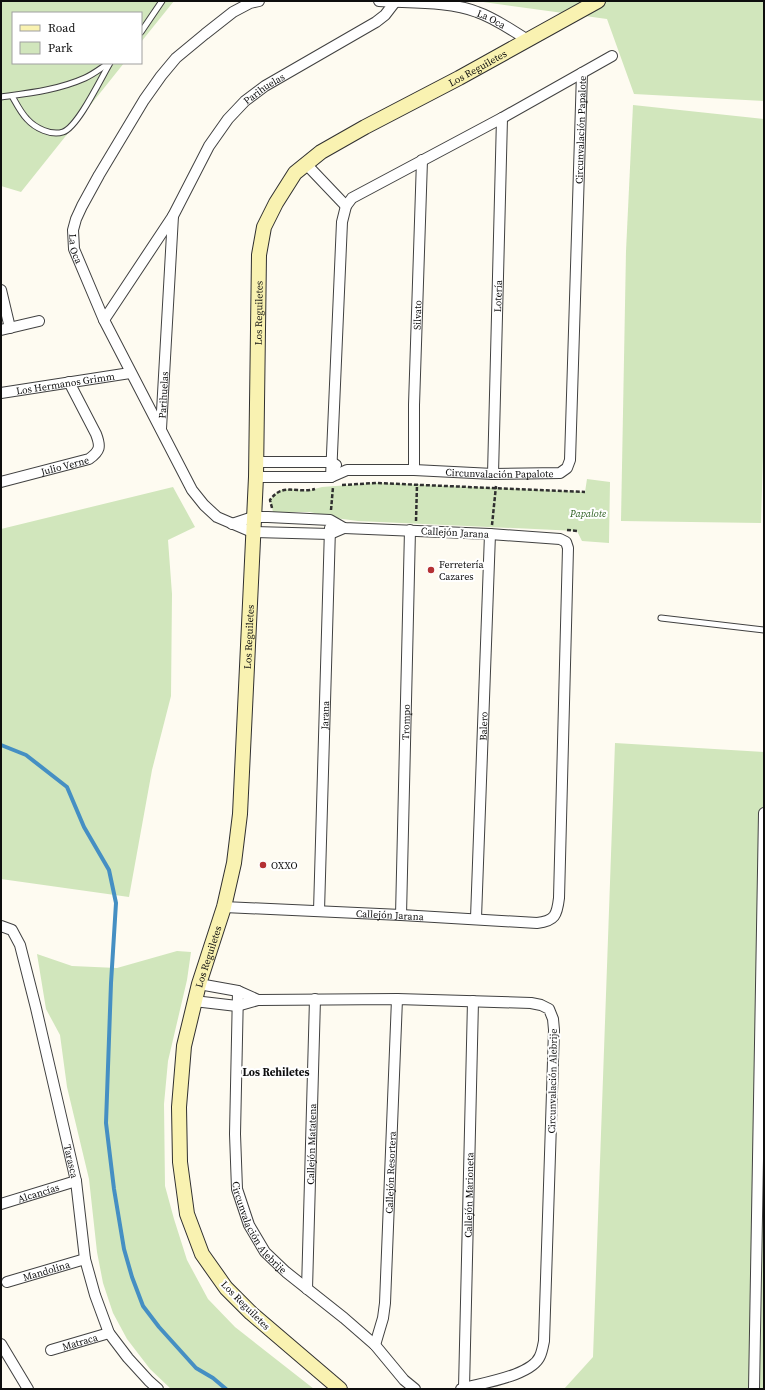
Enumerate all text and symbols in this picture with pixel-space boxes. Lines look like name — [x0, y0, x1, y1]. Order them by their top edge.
street label: La Oca — [475, 7, 509, 32]
legend — [12, 12, 142, 64]
text: Road — [48, 20, 75, 36]
text: Park — [48, 40, 73, 56]
street label: Los Reguiletes — [446, 47, 509, 89]
street label: Parihuelas — [241, 70, 287, 107]
street label: Circunvalación Papalote — [573, 76, 589, 184]
street label: La Oca — [66, 233, 86, 266]
street label: Lotería — [491, 279, 505, 312]
street label: Los Reguiletes — [252, 281, 266, 345]
street label: Silvato — [410, 299, 424, 330]
street label: Los Hermanos Grimm — [15, 369, 116, 398]
street label: Parihuelas — [156, 371, 171, 419]
street label: Julio Verne — [39, 453, 90, 479]
street label: Circunvalación Papalote — [445, 466, 554, 481]
park label: Papalote — [569, 507, 606, 520]
street label: Callejón Jarana — [421, 524, 490, 541]
place label: Ferretería Cazares — [439, 558, 484, 583]
marker: Ferretería Cazares — [426, 565, 436, 575]
street label: Los Reguiletes — [241, 604, 257, 669]
street label: Jarana — [318, 700, 332, 731]
street label: Trompo — [399, 704, 413, 740]
street label: Balero — [476, 711, 491, 741]
place label: OXXO — [271, 859, 298, 872]
marker: OXXO — [258, 860, 268, 870]
street label: Callejón Jarana — [356, 907, 425, 923]
street label: Los Reguiletes — [192, 924, 225, 989]
street label: Circunvalación Alebrije — [545, 1028, 560, 1134]
district label: Los Rehiletes — [242, 1065, 310, 1080]
street label: Callejón Matatena — [304, 1103, 319, 1185]
street label: Callejón Resortera — [383, 1130, 399, 1214]
street label: Tarasca — [61, 1143, 81, 1180]
street label: Callejón Marioneta — [461, 1151, 476, 1238]
street label: Alcancías — [16, 1181, 61, 1206]
street label: Circunvalación Alebrije — [230, 1181, 290, 1277]
street label: Mandolina — [22, 1258, 72, 1284]
street label: Los Reguiletes — [218, 1278, 273, 1333]
street label: Matraca — [61, 1330, 100, 1353]

